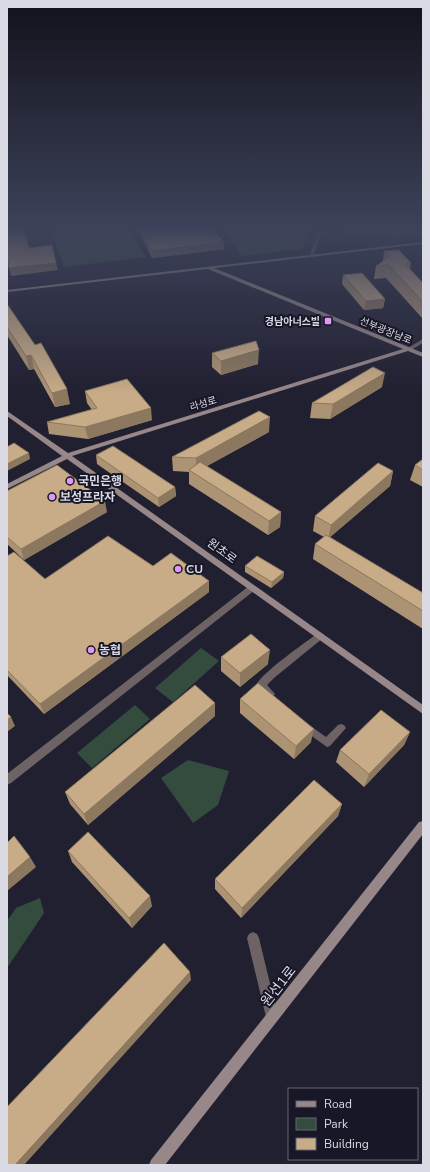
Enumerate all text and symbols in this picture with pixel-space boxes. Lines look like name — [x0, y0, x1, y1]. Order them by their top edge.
street label: 선부광장남로 — [357, 314, 414, 348]
place label: 경남아너스빌 — [265, 315, 320, 329]
marker: 경남아너스빌 — [323, 316, 333, 326]
street label: 라성로 — [188, 393, 219, 415]
place label: 국민은행 — [78, 473, 122, 489]
marker: 국민은행 — [65, 476, 75, 486]
place label: 보성프라자 — [60, 489, 115, 505]
marker: 보성프라자 — [47, 492, 57, 502]
street label: 원초로 — [204, 535, 240, 567]
place label: CU — [186, 561, 203, 577]
marker: CU — [173, 564, 183, 574]
place label: 농협 — [99, 642, 121, 658]
marker: 농협 — [86, 645, 96, 655]
street label: 원선1로 — [256, 962, 300, 1011]
legend — [288, 1088, 418, 1160]
text: Road — [324, 1096, 352, 1112]
text: Park — [324, 1116, 349, 1132]
text: Building — [324, 1136, 369, 1152]

